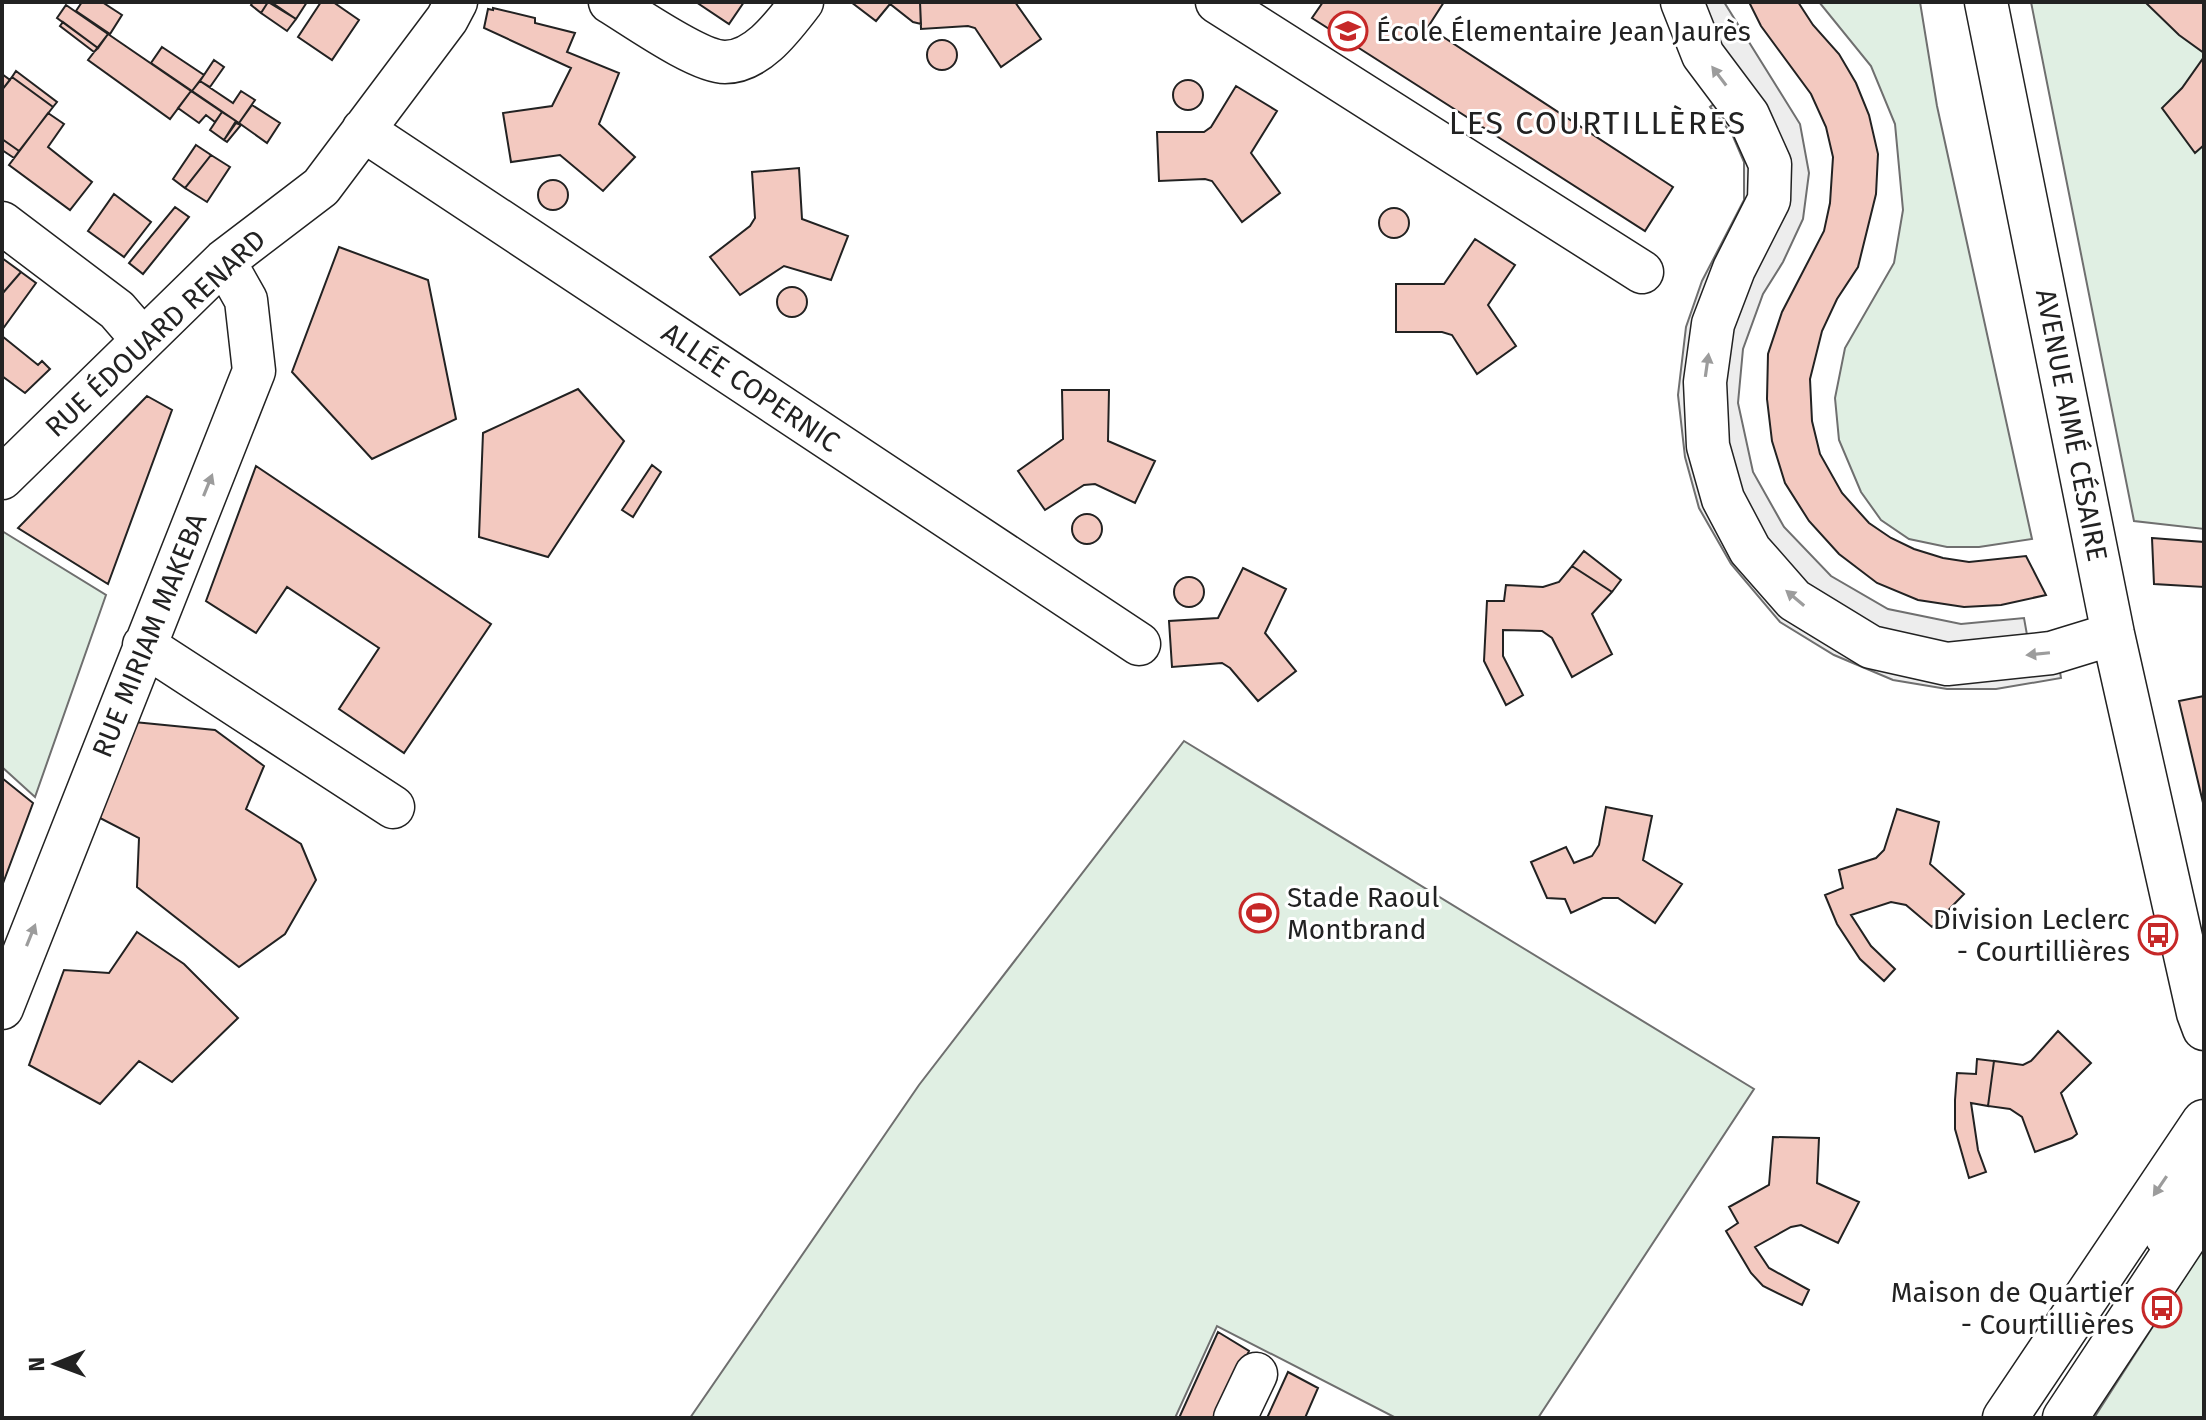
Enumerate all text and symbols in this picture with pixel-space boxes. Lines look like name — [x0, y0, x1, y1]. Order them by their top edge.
school or university icon: École Élementaire Jean Jaurès — [1327, 10, 1369, 52]
place label: École Élementaire Jean Jaurès — [1376, 15, 1751, 48]
one-way arrow — [1712, 66, 1727, 87]
district label: LES COURTILLÈRES — [1449, 104, 1747, 142]
street label: RUE ÉDOUARD RENARD — [38, 223, 272, 444]
street label: AVENUE AIMÉ CÉSAIRE — [2029, 286, 2114, 564]
street label: ALLÉE COPERNIC — [656, 316, 846, 459]
one-way arrow — [1701, 352, 1714, 377]
one-way arrow — [202, 473, 215, 497]
street label: RUE MIRIAM MAKEBA — [85, 508, 214, 762]
one-way arrow — [1786, 590, 1806, 607]
one-way arrow — [2025, 648, 2050, 661]
place label: Stade Raoul Montbrand — [1287, 881, 1440, 946]
sports icon: Stade Raoul Montbrand — [1238, 892, 1280, 934]
place label: Division Leclerc - Courtillières — [1933, 903, 2130, 968]
bus stop icon: Division Leclerc - Courtillières — [2137, 914, 2179, 956]
one-way arrow — [24, 923, 37, 947]
one-way arrow — [2153, 1175, 2167, 1197]
place label: Maison de Quartier - Courtillières — [1891, 1276, 2134, 1341]
bus stop icon: Maison de Quartier - Courtillières — [2141, 1287, 2183, 1329]
north arrow — [16, 1324, 96, 1404]
text: N — [23, 1357, 50, 1372]

